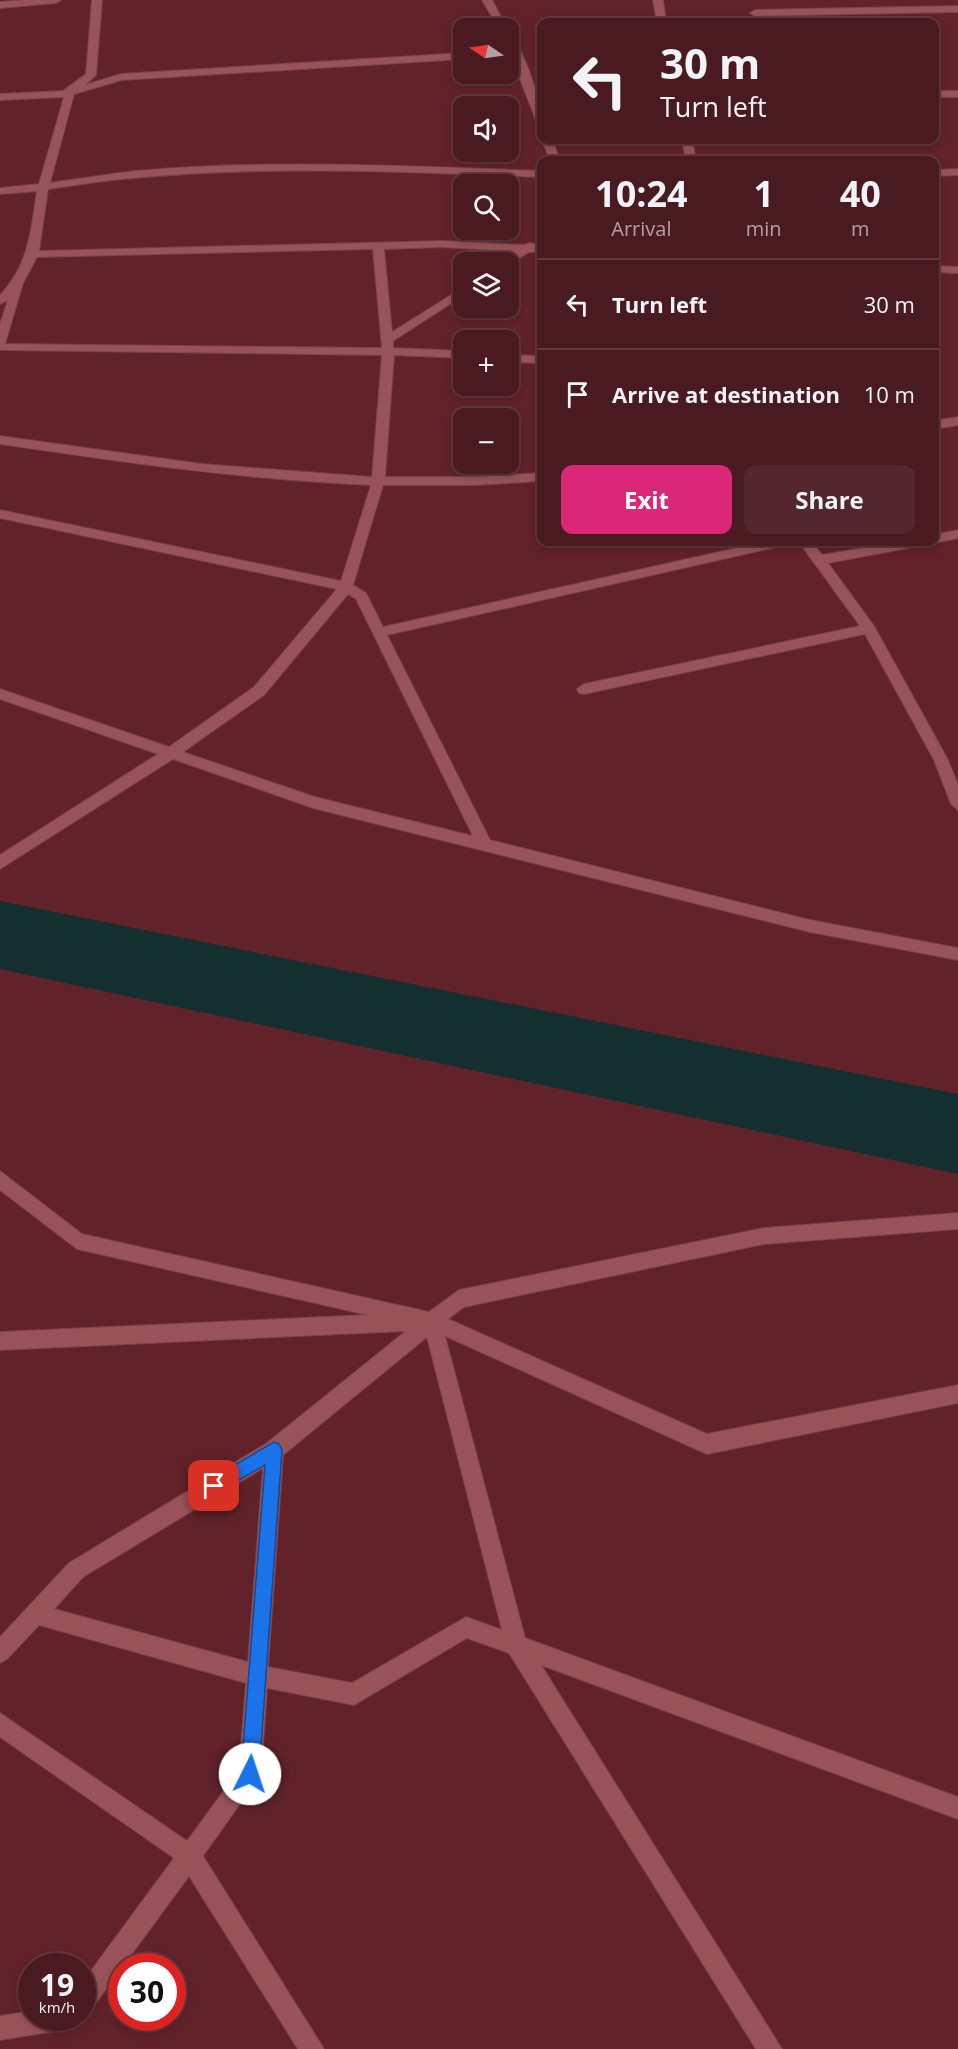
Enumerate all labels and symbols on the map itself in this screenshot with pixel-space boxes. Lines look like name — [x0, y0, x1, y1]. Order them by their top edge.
north arrow — [453, 18, 519, 84]
pin — [188, 1460, 239, 1511]
position arrow — [218, 1742, 282, 1806]
speed limit sign: 30 — [108, 1953, 186, 2031]

